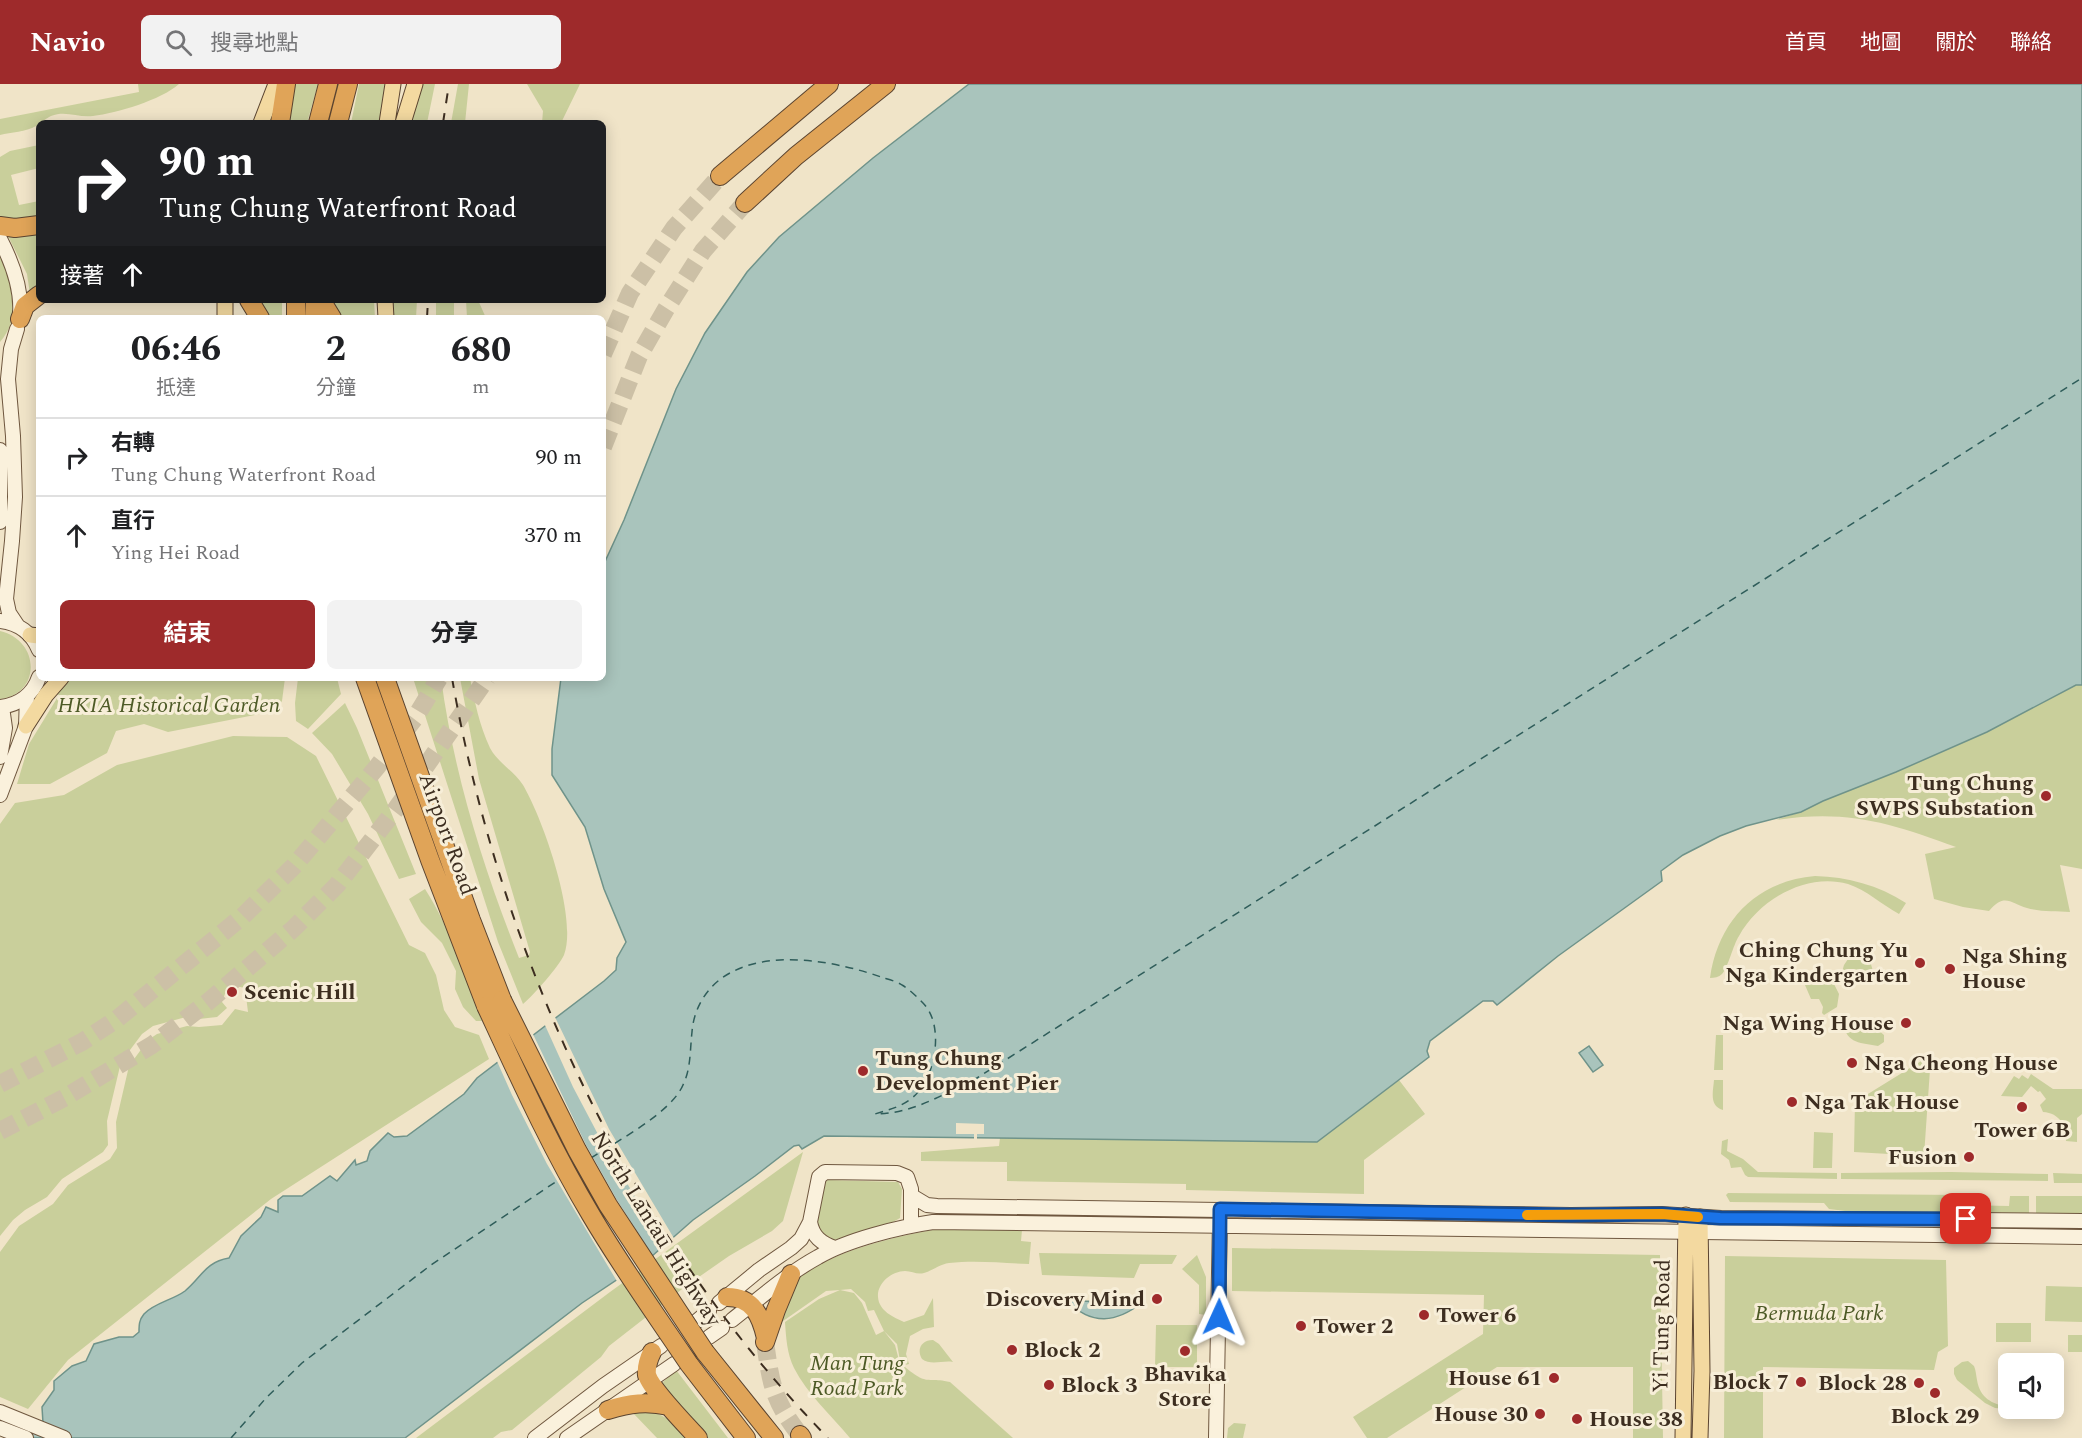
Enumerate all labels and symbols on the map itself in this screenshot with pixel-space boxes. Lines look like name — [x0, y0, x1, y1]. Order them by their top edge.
park label: HKIA Historical Garden — [58, 689, 281, 722]
place label: Tung Chung SWPS Substation — [1856, 767, 2034, 825]
street label: Airport Road — [410, 768, 484, 900]
marker: Tung Chung SWPS Substation — [2039, 789, 2053, 803]
place label: Ching Chung Yu Nga Kindergarten — [1725, 934, 1908, 992]
place label: Nga Shing House — [1962, 940, 2067, 998]
marker: Ching Chung Yu Nga Kindergarten — [1913, 956, 1927, 970]
marker: Nga Shing House — [1943, 962, 1957, 976]
place label: Scenic Hill — [244, 976, 355, 1009]
marker: Scenic Hill — [225, 985, 239, 999]
place label: Nga Wing House — [1723, 1007, 1894, 1040]
marker: Nga Wing House — [1899, 1016, 1913, 1030]
place label: Tung Chung Development Pier — [875, 1042, 1059, 1100]
place label: Nga Cheong House — [1864, 1047, 2058, 1080]
marker: Nga Cheong House — [1845, 1056, 1859, 1070]
marker: Tung Chung Development Pier — [856, 1064, 870, 1078]
place label: Nga Tak House — [1804, 1086, 1959, 1119]
marker: Nga Tak House — [1785, 1095, 1799, 1109]
marker: Tower 6B — [2015, 1100, 2029, 1114]
place label: Tower 6B — [1974, 1114, 2070, 1147]
street label: North Lantau Highway — [582, 1125, 730, 1334]
place label: Fusion — [1888, 1141, 1957, 1174]
marker: Fusion — [1962, 1150, 1976, 1164]
pin — [1940, 1193, 1991, 1244]
street label: Yi Tung Road — [1644, 1259, 1680, 1393]
place label: Discovery Mind — [985, 1283, 1145, 1316]
position arrow — [1187, 1285, 1251, 1349]
marker: Discovery Mind — [1150, 1292, 1164, 1306]
park label: Bermuda Park — [1755, 1297, 1883, 1330]
place label: Tower 6 — [1436, 1299, 1516, 1332]
marker: Tower 6 — [1417, 1308, 1431, 1322]
place label: Tower 2 — [1313, 1310, 1393, 1343]
marker: Tower 2 — [1294, 1319, 1308, 1333]
place label: Block 2 — [1024, 1334, 1101, 1367]
marker: Block 2 — [1005, 1343, 1019, 1357]
marker: Bhavika Store — [1178, 1344, 1192, 1358]
park label: Man Tung Road Park — [810, 1347, 905, 1405]
place label: Bhavika Store — [1144, 1358, 1227, 1416]
place label: House 61 — [1448, 1362, 1542, 1395]
place label: Block 7 — [1712, 1366, 1789, 1399]
place label: Block 28 — [1818, 1367, 1907, 1400]
place label: Block 3 — [1061, 1369, 1138, 1402]
marker: House 61 — [1547, 1371, 1561, 1385]
marker: Block 7 — [1794, 1375, 1808, 1389]
marker: Block 28 — [1912, 1376, 1926, 1390]
marker: Block 3 — [1042, 1378, 1056, 1392]
marker: Block 29 — [1928, 1386, 1942, 1400]
place label: House 30 — [1434, 1398, 1528, 1431]
place label: Block 29 — [1891, 1400, 1979, 1433]
place label: House 38 — [1589, 1403, 1683, 1436]
marker: House 30 — [1533, 1407, 1547, 1421]
marker: House 38 — [1570, 1412, 1584, 1426]

